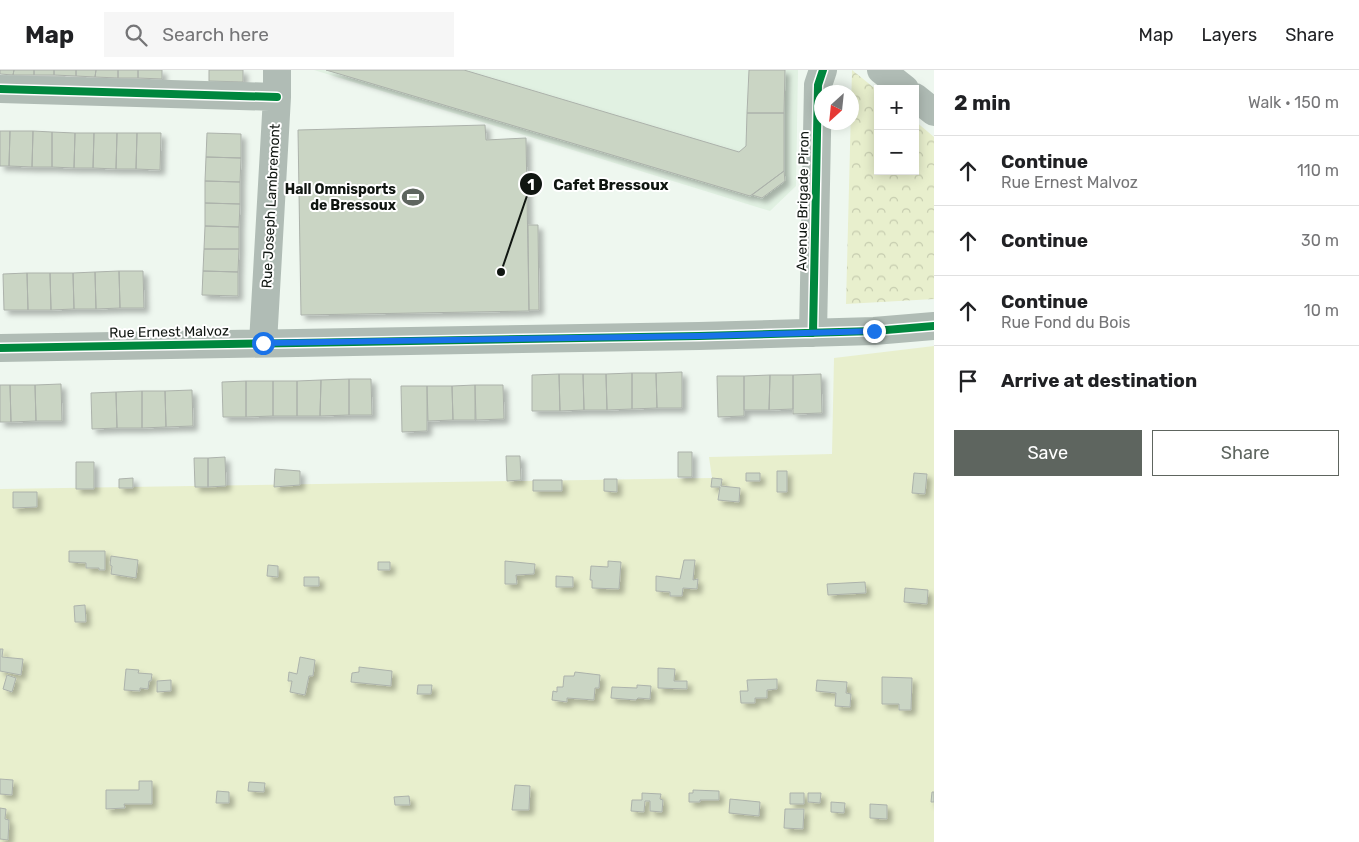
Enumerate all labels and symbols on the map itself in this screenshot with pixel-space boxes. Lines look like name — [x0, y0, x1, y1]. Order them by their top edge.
north arrow — [814, 85, 859, 130]
street label: Rue Joseph Lambremont — [258, 123, 284, 289]
street label: Avenue Brigade Piron — [793, 131, 813, 271]
callout: Cafet Bressoux — [518, 169, 678, 199]
text: 1 — [527, 176, 535, 194]
text: Cafet Bressoux — [553, 176, 669, 194]
place label: Hall Omnisports de Bressoux — [285, 181, 397, 214]
sports icon: Hall Omnisports de Bressoux — [400, 184, 426, 210]
route end — [863, 320, 886, 343]
street label: Rue Ernest Malvoz — [109, 322, 229, 342]
route start — [252, 332, 275, 355]

